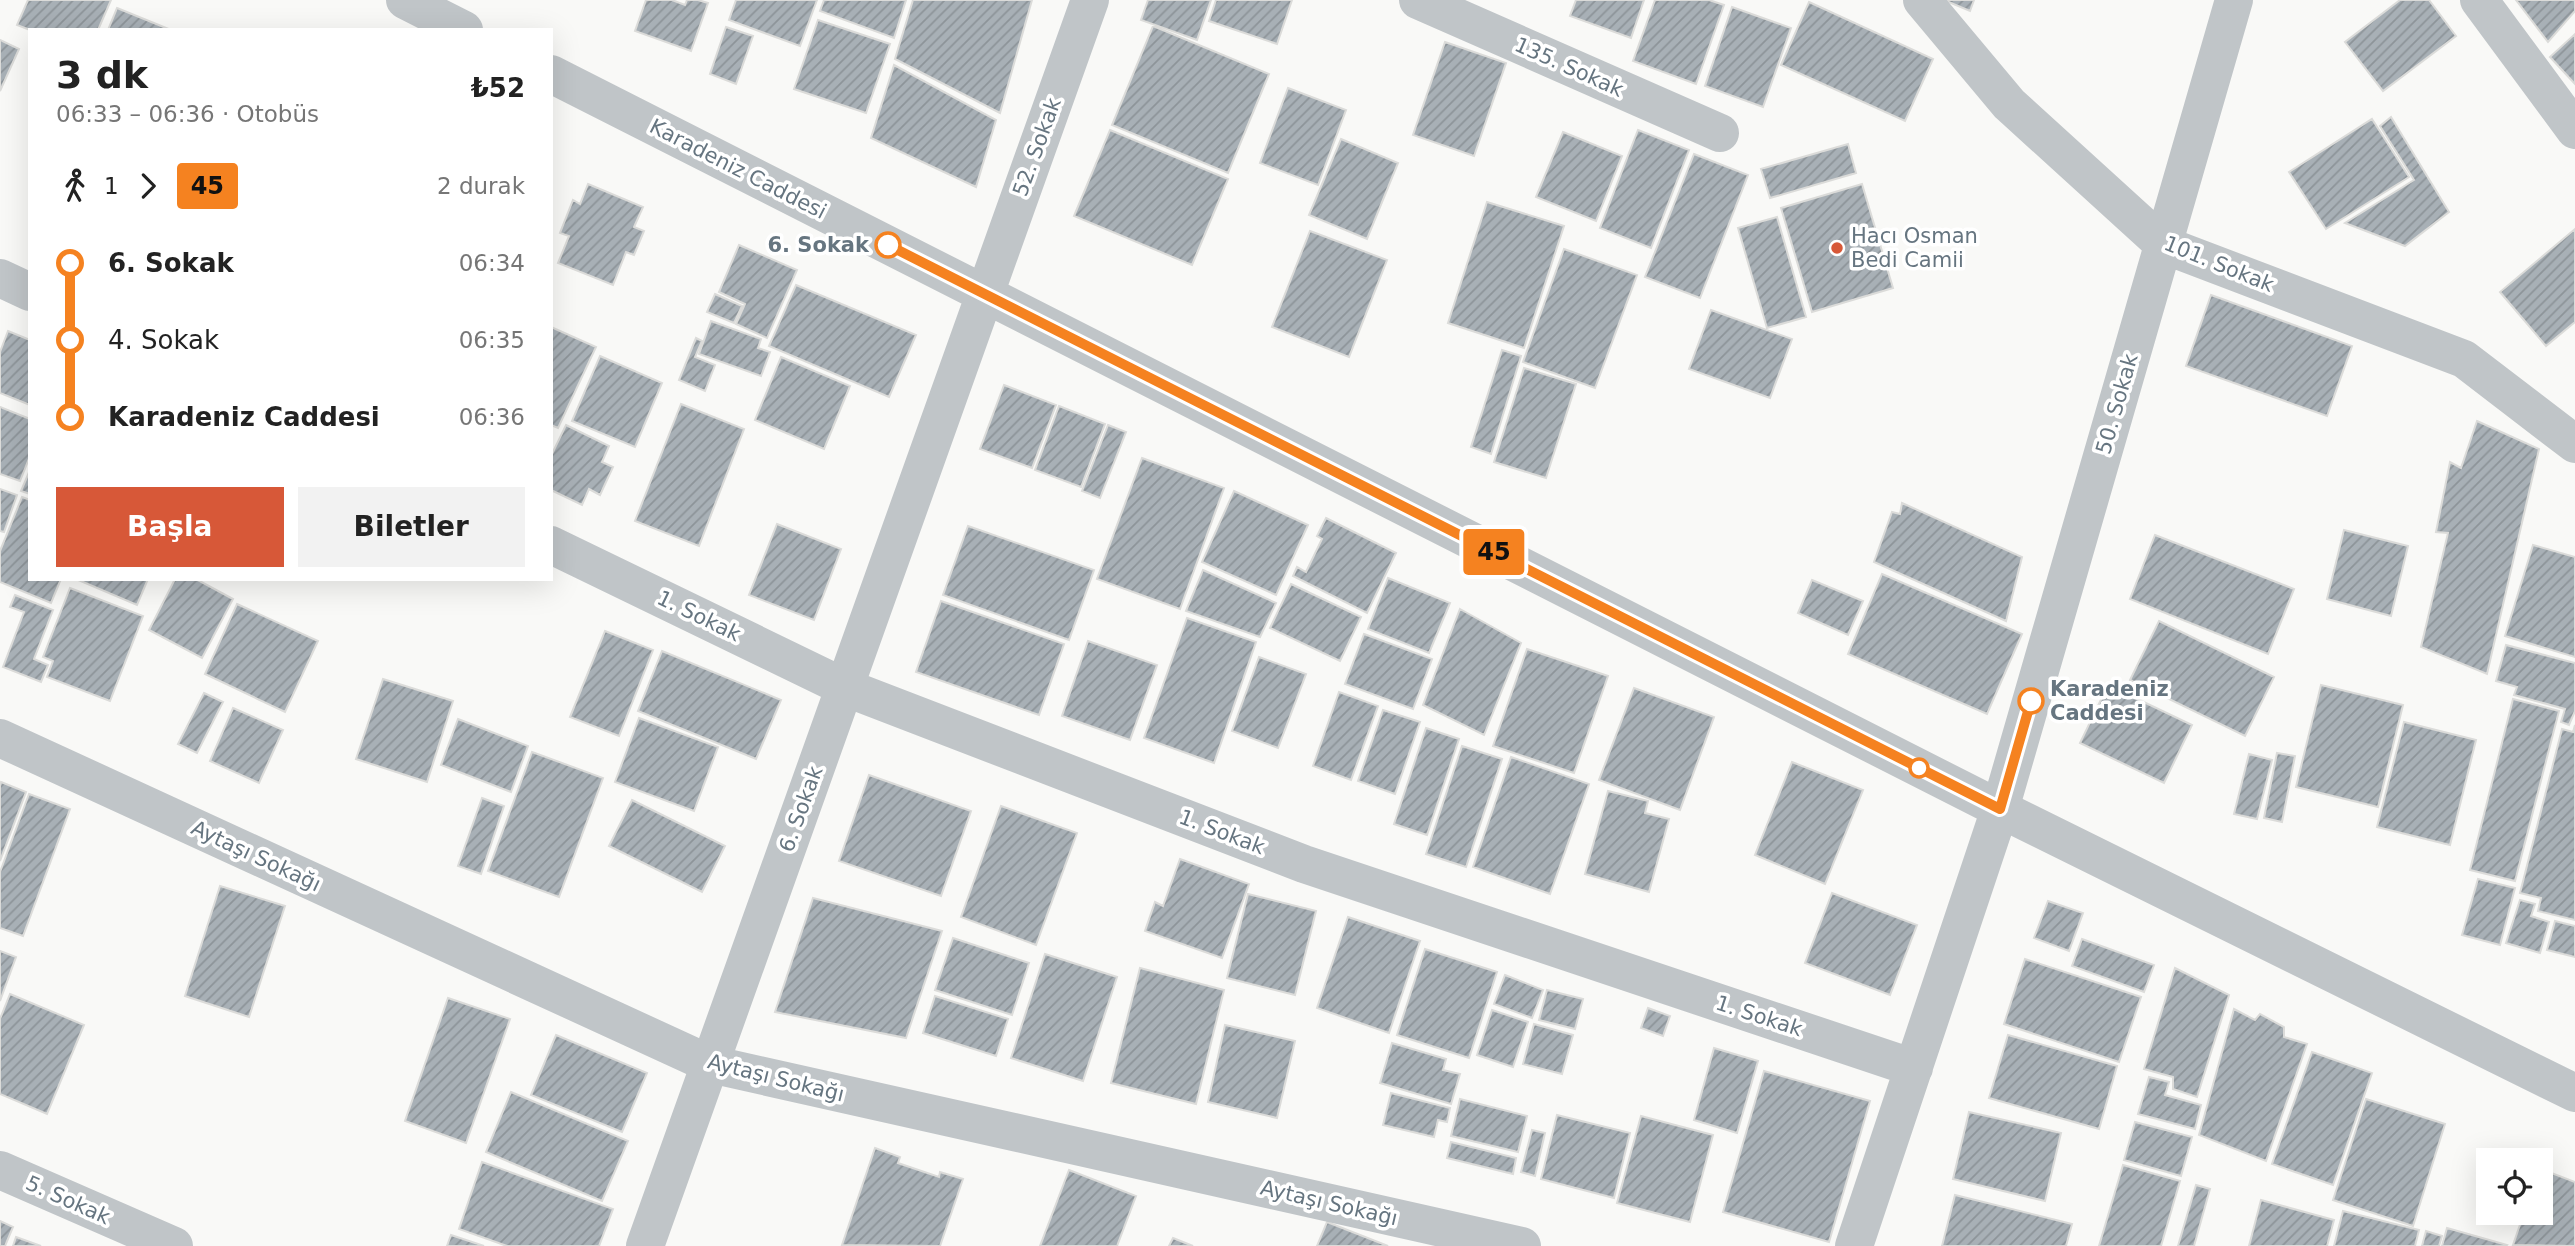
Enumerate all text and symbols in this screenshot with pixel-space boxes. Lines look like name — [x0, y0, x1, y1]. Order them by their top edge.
street label: 135. Sokak — [1511, 32, 1628, 102]
text: 3 dk — [56, 53, 148, 97]
text: ₺52 — [471, 73, 525, 103]
street label: 52. Sokak — [1008, 94, 1066, 200]
text: 06:33 – 06:36 · Otobüs — [56, 101, 319, 127]
street label: Karadeniz Caddesi — [646, 114, 830, 224]
icon: walk — [56, 167, 94, 205]
icon: forward — [129, 167, 167, 205]
text: 45 — [191, 172, 224, 200]
text: 1 — [104, 173, 119, 199]
text: 2 durak — [437, 173, 525, 199]
place label: Hacı Osman Bedi Camii — [1851, 224, 1978, 272]
street label: 101. Sokak — [2161, 231, 2278, 297]
marker: 6. Sokak — [875, 232, 901, 258]
place label: 6. Sokak — [767, 233, 870, 257]
marker: Hacı Osman Bedi Camii — [1829, 240, 1845, 256]
text: 6. Sokak — [108, 248, 234, 278]
text: 06:34 — [459, 250, 525, 276]
text: 4. Sokak — [108, 325, 219, 355]
text: 06:35 — [459, 327, 525, 353]
street label: 50. Sokak — [2091, 350, 2143, 457]
text: Karadeniz Caddesi — [108, 402, 380, 432]
text: 06:36 — [459, 404, 525, 430]
button: Başla — [56, 487, 284, 567]
button: Biletler — [298, 487, 525, 567]
line badge: 45 — [1462, 529, 1526, 575]
text: 45 — [1477, 538, 1511, 566]
street label: 1. Sokak — [653, 586, 745, 647]
place label: Karadeniz Caddesi — [2050, 677, 2169, 725]
marker: Karadeniz Caddesi — [2018, 688, 2044, 714]
unlabelled marker — [1909, 758, 1929, 778]
street label: 6. Sokak — [774, 762, 828, 855]
street label: 1. Sokak — [1176, 805, 1269, 860]
street label: Aytaşı Sokağı — [188, 816, 324, 896]
street label: 1. Sokak — [1713, 991, 1806, 1042]
street label: Aytaşı Sokağı — [705, 1049, 847, 1107]
map controls — [2476, 1148, 2553, 1225]
button: locate — [2476, 1148, 2553, 1225]
street label: 5. Sokak — [22, 1171, 115, 1230]
street label: Aytaşı Sokağı — [1258, 1176, 1400, 1230]

